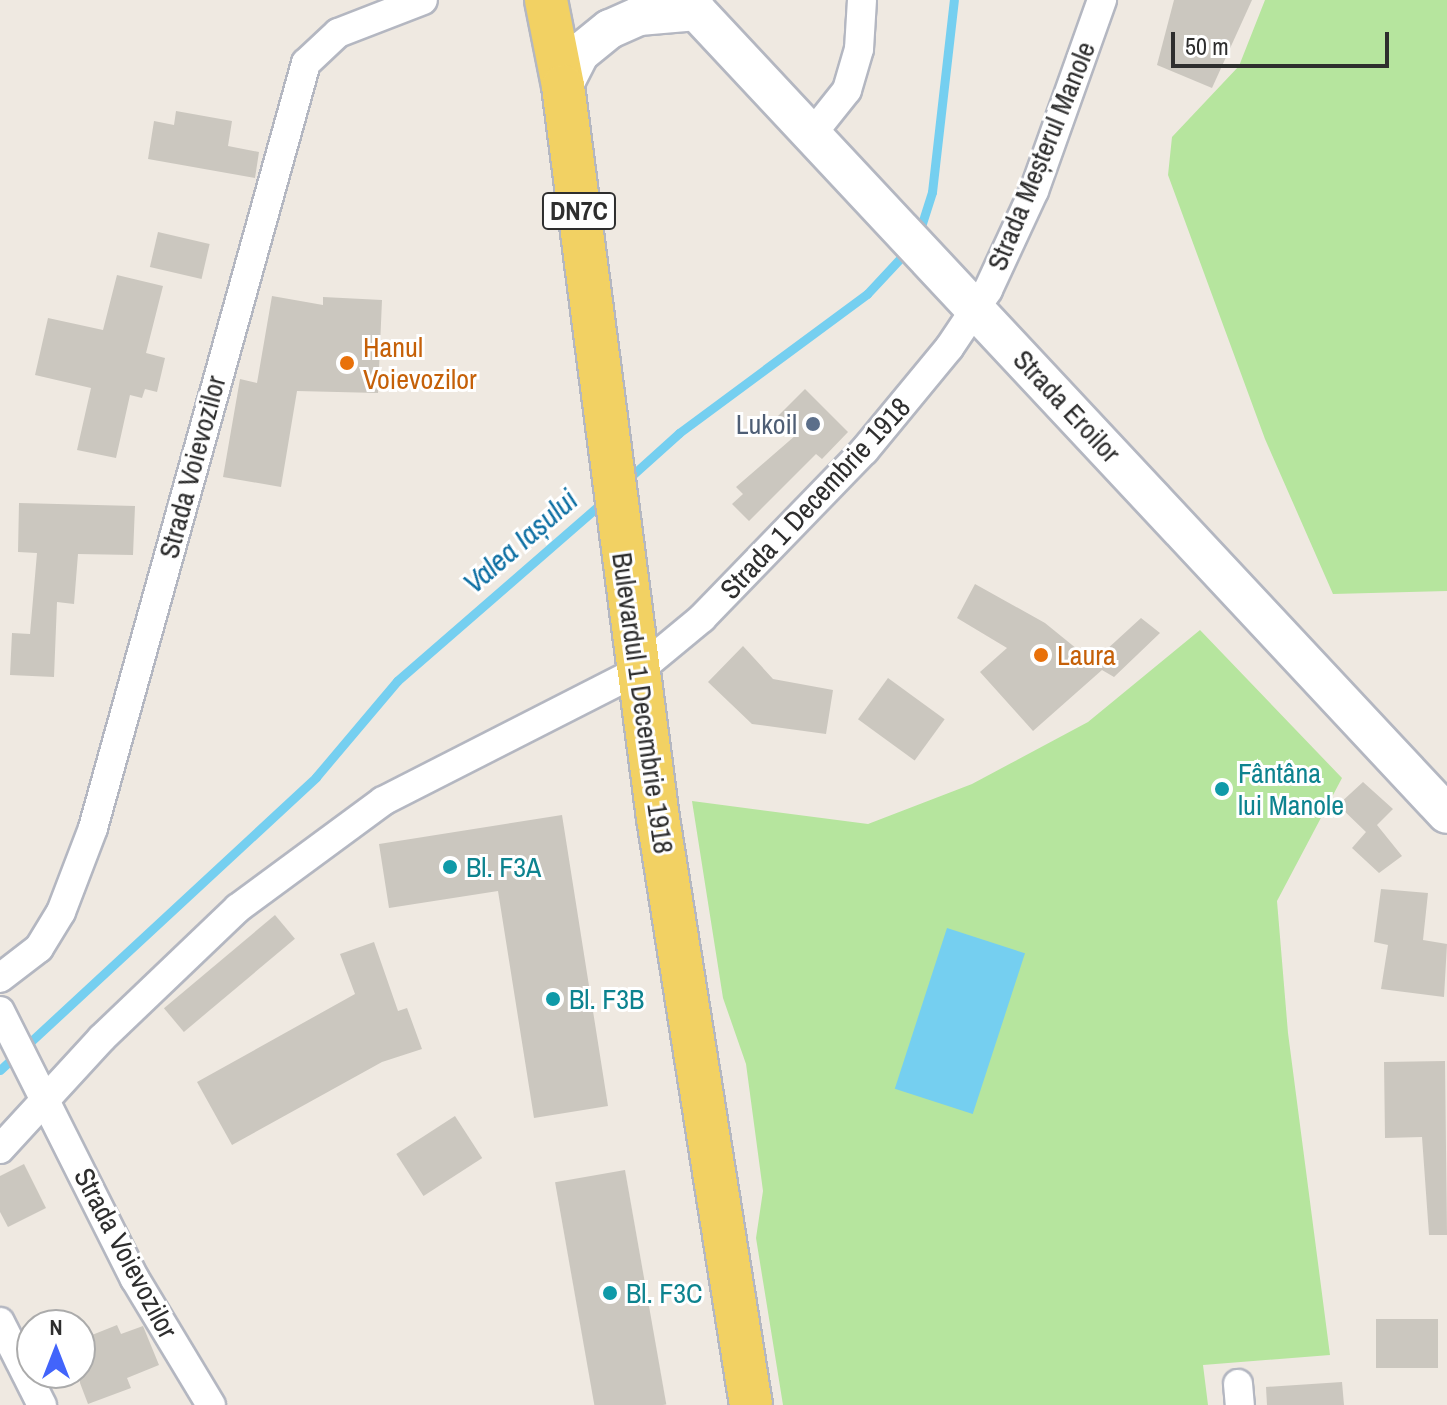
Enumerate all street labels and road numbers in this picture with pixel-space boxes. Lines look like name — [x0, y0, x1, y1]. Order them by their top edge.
street label: Strada Meșterul Manole — [980, 37, 1102, 275]
road number: DN7C — [541, 189, 617, 233]
street label: Strada Eroilor — [1006, 343, 1128, 469]
street label: Strada Voievozilor — [151, 372, 233, 562]
street label: Strada 1 Decembrie 1918 — [713, 390, 917, 606]
street label: Bulevardul 1 Decembrie 1918 — [605, 550, 681, 856]
street label: Strada Voievozilor — [67, 1162, 185, 1344]

